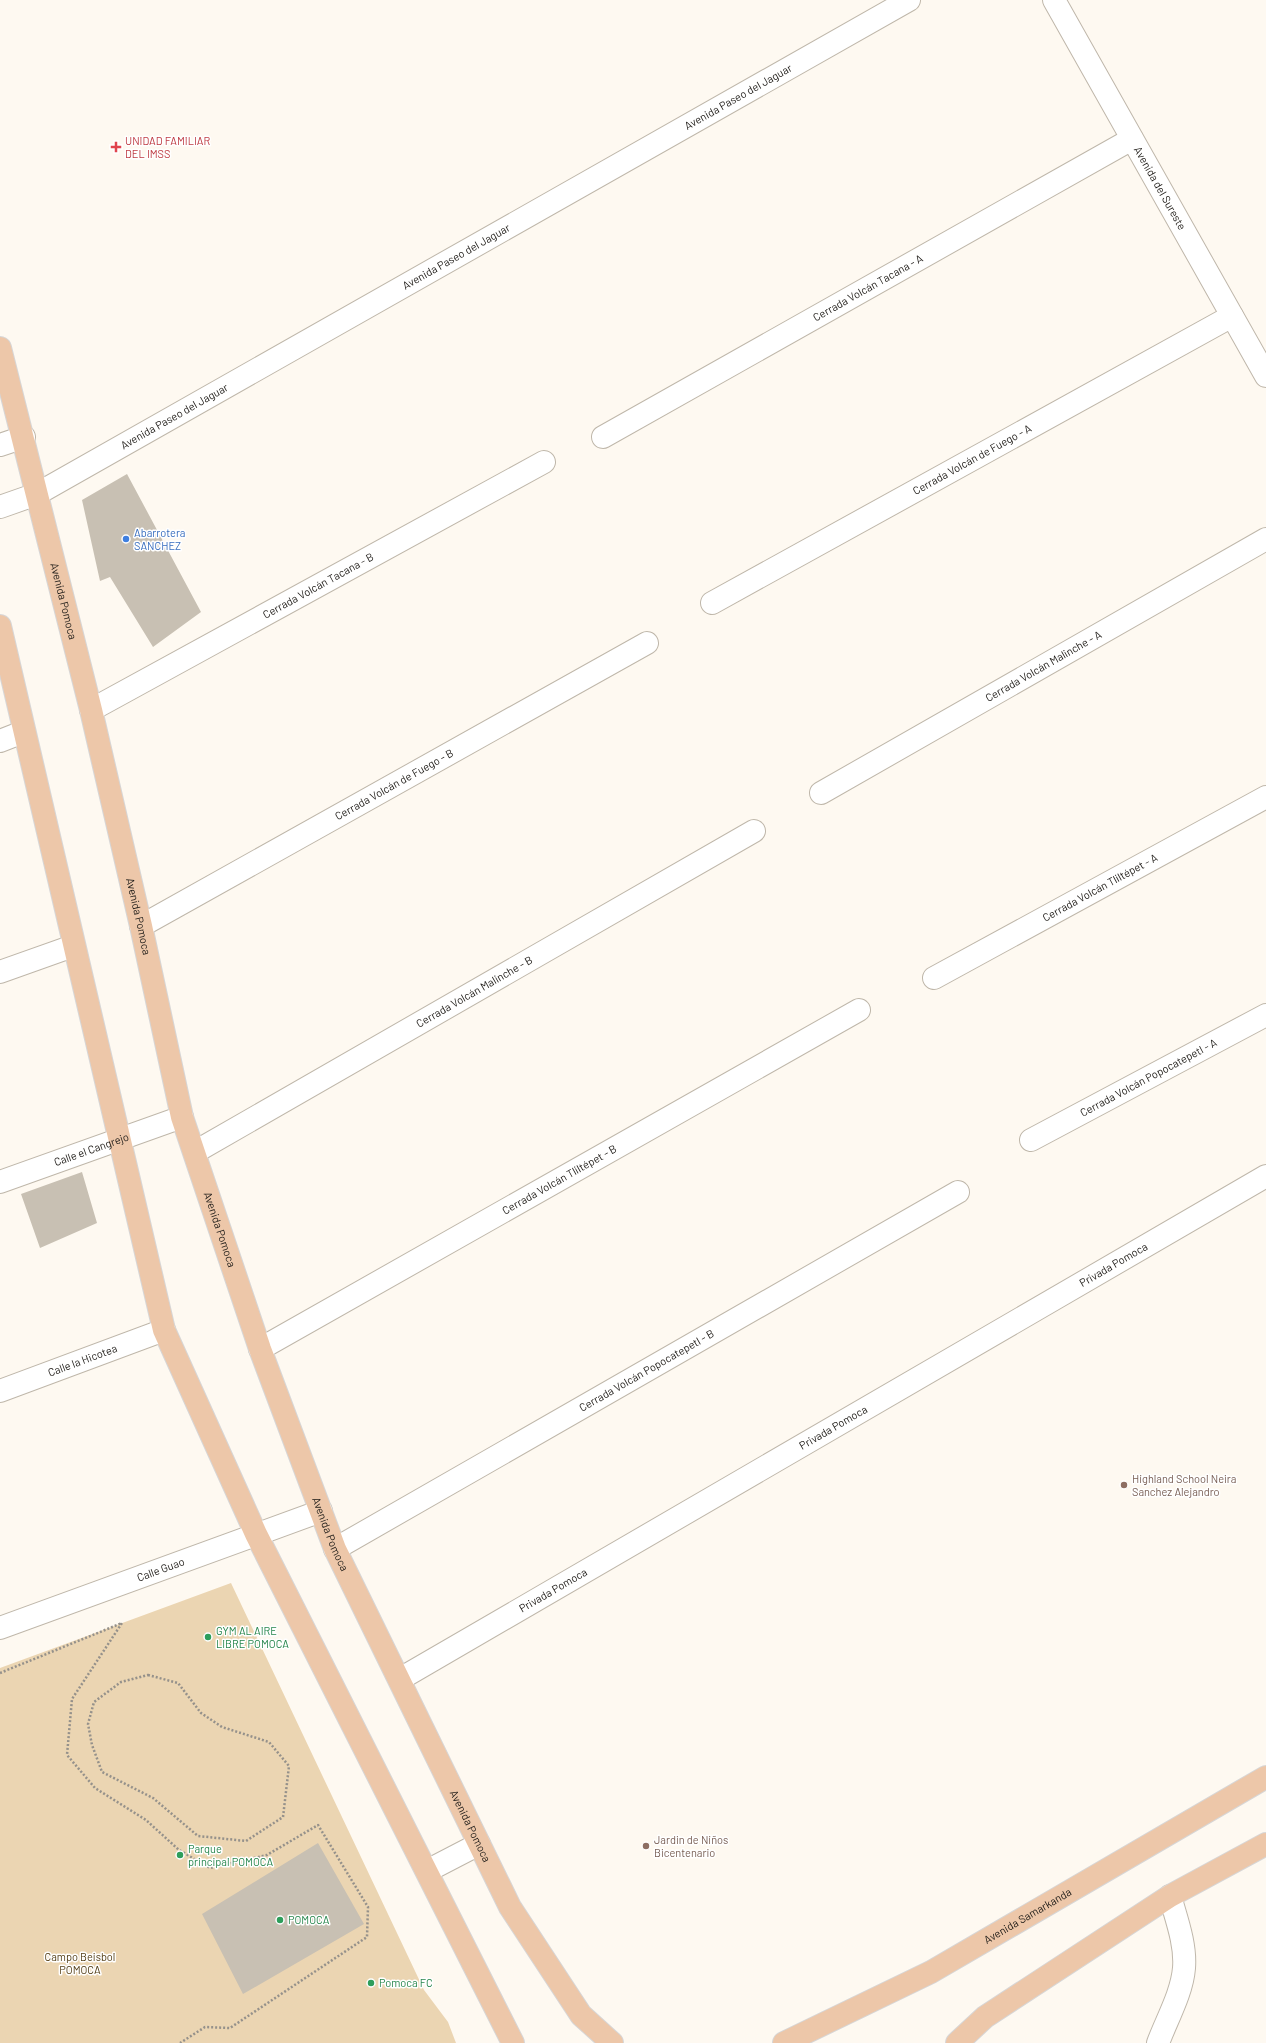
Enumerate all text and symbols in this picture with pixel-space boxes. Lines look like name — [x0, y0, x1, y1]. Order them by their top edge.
street label: Avenida Paseo del Jaguar — [682, 61, 794, 132]
place label: UNIDAD FAMILIAR DEL IMSS — [125, 134, 210, 160]
marker: UNIDAD FAMILIAR DEL IMSS — [110, 141, 122, 153]
street label: Avenida del Sureste — [1132, 144, 1189, 232]
street label: Avenida Paseo del Jaguar — [400, 221, 512, 292]
street label: Cerrada Volcán Tacana - A — [810, 251, 925, 323]
street label: Avenida Paseo del Jaguar — [118, 380, 230, 451]
street label: Cerrada Volcán de Fuego - A — [910, 421, 1034, 497]
place label: Abarrotera SANCHEZ — [134, 526, 186, 552]
marker: Abarrotera SANCHEZ — [121, 534, 131, 544]
street label: Cerrada Volcán Tacana - B — [260, 550, 376, 621]
street label: Avenida Pomoca — [48, 561, 80, 641]
street label: Cerrada Volcán Malinche - A — [983, 627, 1104, 704]
street label: Cerrada Volcán de Fuego - B — [332, 746, 455, 822]
street label: Cerrada Volcán Tliltépet - A — [1040, 850, 1160, 924]
street label: Avenida Pomoca — [124, 876, 154, 956]
street label: Cerrada Volcán Malinche - B — [414, 953, 534, 1030]
street label: Cerrada Volcán Popocatepetl - A — [1078, 1035, 1219, 1119]
street label: Calle el Cangrejo — [52, 1130, 130, 1168]
street label: Cerrada Volcán Tliltépet - B — [500, 1142, 619, 1217]
street label: Avenida Pomoca — [202, 1190, 239, 1269]
street label: Privada Pomoca — [1077, 1239, 1150, 1289]
street label: Cerrada Volcán Popocatepetl - B — [576, 1326, 716, 1414]
street label: Calle la Hicotea — [46, 1341, 119, 1379]
street label: Privada Pomoca — [797, 1402, 869, 1452]
place label: Highland School Neira Sanchez Alejandro — [1132, 1472, 1236, 1498]
marker: Highland School Neira Sanchez Alejandro — [1119, 1480, 1129, 1490]
street label: Avenida Pomoca — [310, 1495, 352, 1573]
street label: Calle Guao — [135, 1554, 186, 1584]
street label: Privada Pomoca — [516, 1565, 589, 1615]
place label: GYM AL AIRE LIBRE POMOCA — [216, 1624, 289, 1650]
marker: GYM AL AIRE LIBRE POMOCA — [203, 1632, 213, 1642]
street label: Avenida Pomoca — [448, 1788, 494, 1864]
place label: Jardin de Niños Bicentenario — [654, 1833, 728, 1859]
marker: Jardin de Niños Bicentenario — [641, 1841, 651, 1851]
place label: Parque principal POMOCA — [188, 1842, 273, 1868]
marker: Parque principal POMOCA — [175, 1850, 185, 1860]
street label: Avenida Samarkanda — [981, 1885, 1073, 1946]
place label: POMOCA — [288, 1913, 330, 1926]
marker: POMOCA — [275, 1915, 285, 1925]
park label: Campo Beisbol POMOCA — [45, 1950, 115, 1976]
place label: Pomoca FC — [379, 1976, 433, 1989]
marker: Pomoca FC — [366, 1978, 376, 1988]

